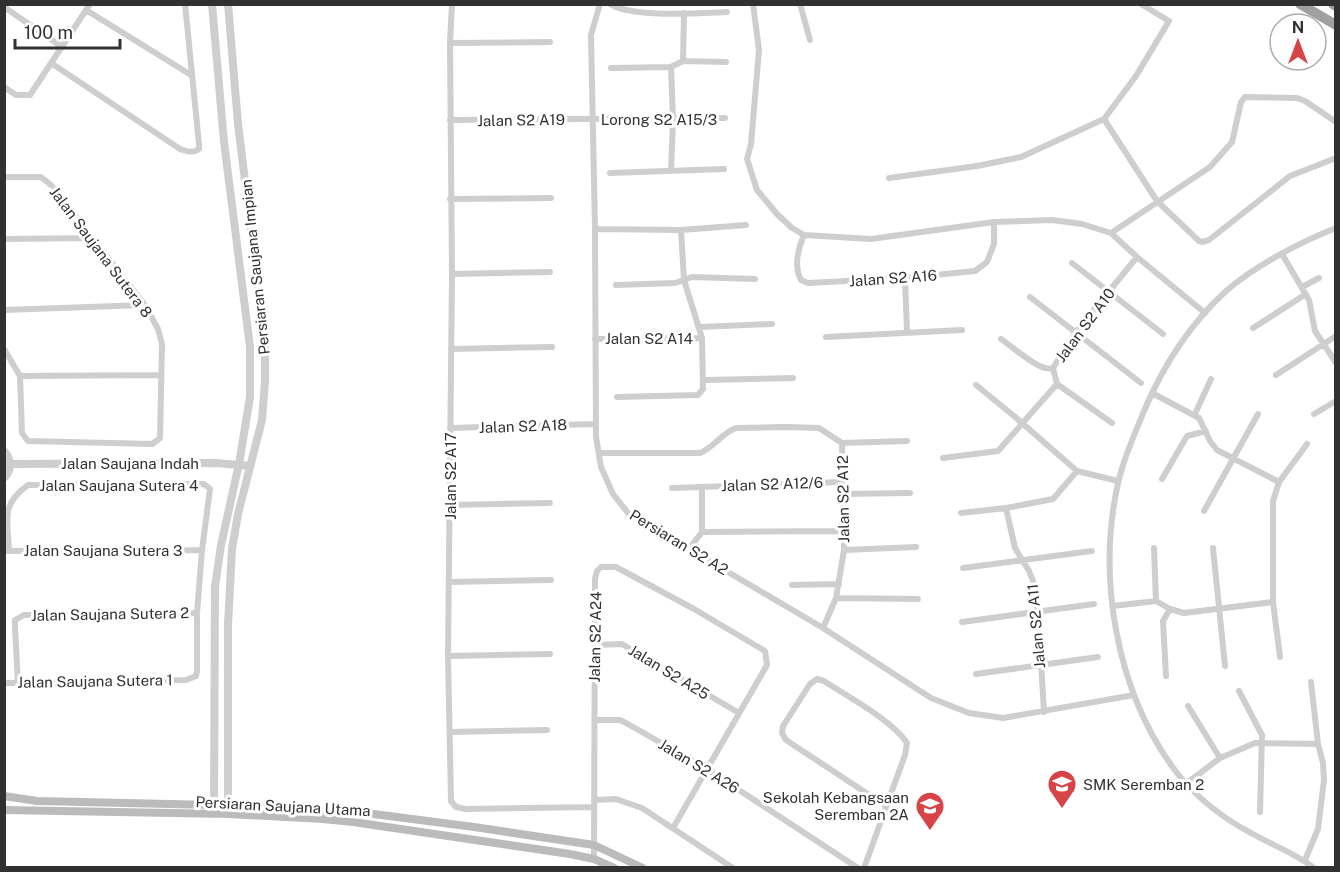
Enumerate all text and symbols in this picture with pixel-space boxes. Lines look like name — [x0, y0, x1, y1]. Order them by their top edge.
scale bar — [15, 12, 120, 50]
north arrow — [1268, 12, 1328, 72]
text: N — [1292, 18, 1304, 37]
text: 100 m — [24, 22, 73, 43]
street label: Jalan S2 A19 — [477, 111, 565, 129]
street label: Lorong S2 A15/3 — [601, 111, 717, 128]
street label: Persiaran Saujana Impian — [237, 179, 273, 355]
street label: Jalan Saujana Sutera 8 — [46, 183, 156, 321]
street label: Jalan S2 A16 — [849, 266, 937, 290]
street label: Jalan S2 A10 — [1052, 285, 1118, 365]
street label: Jalan S2 A14 — [605, 330, 693, 347]
street label: Jalan S2 A18 — [479, 416, 567, 436]
street label: Jalan S2 A17 — [442, 432, 459, 520]
street label: Jalan Saujana Indah — [61, 455, 199, 472]
street label: Jalan S2 A12 — [834, 455, 852, 543]
street label: Jalan S2 A12/6 — [721, 474, 823, 494]
street label: Jalan Saujana Sutera 4 — [40, 477, 198, 494]
street label: Persiaran S2 A2 — [627, 506, 731, 578]
street label: Jalan Saujana Sutera 3 — [24, 542, 182, 559]
street label: Jalan S2 A11 — [1024, 583, 1048, 669]
street label: Jalan S2 A24 — [586, 591, 604, 683]
street label: Jalan Saujana Sutera 2 — [31, 604, 189, 624]
street label: Jalan S2 A25 — [626, 641, 712, 703]
street label: Jalan Saujana Sutera 1 — [17, 671, 173, 691]
street label: Jalan S2 A26 — [656, 735, 742, 797]
school or university icon: SMK Seremban 2 — [1046, 768, 1078, 810]
place label: SMK Seremban 2 — [1083, 776, 1204, 793]
place label: Sekolah Kebangsaan Seremban 2A — [763, 789, 909, 823]
school or university icon: Sekolah Kebangsaan Seremban 2A — [914, 790, 946, 832]
street label: Persiaran Saujana Utama — [195, 793, 371, 819]

